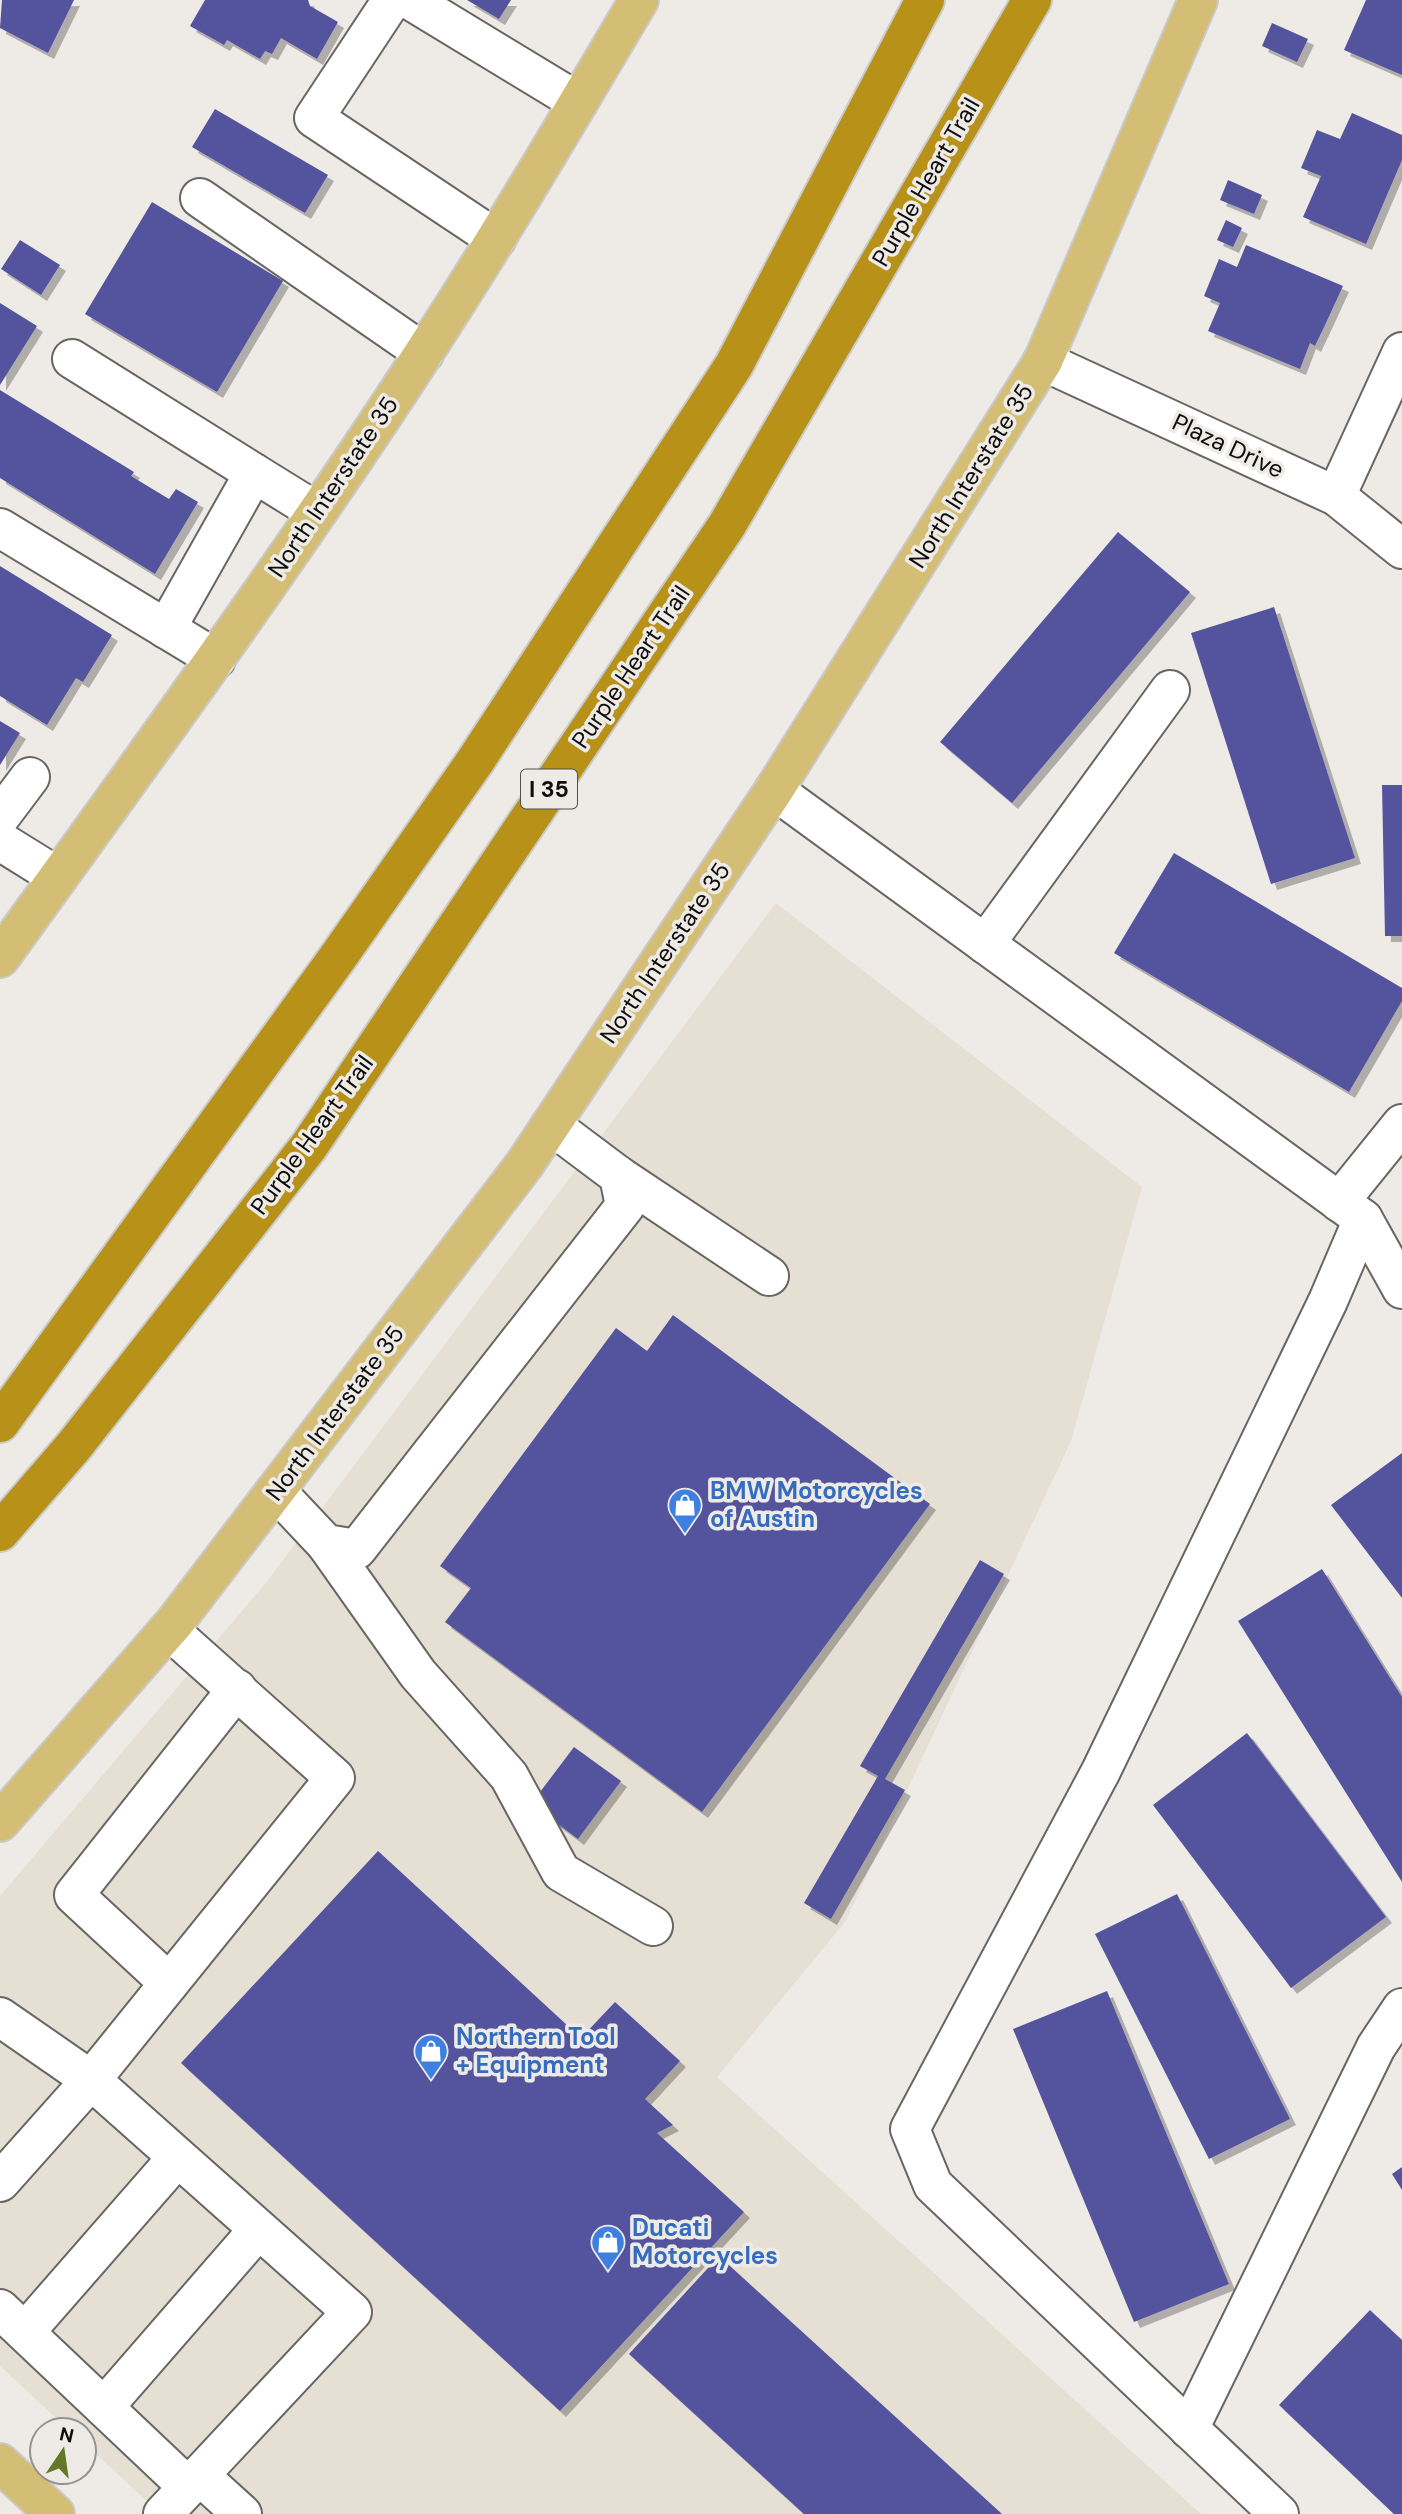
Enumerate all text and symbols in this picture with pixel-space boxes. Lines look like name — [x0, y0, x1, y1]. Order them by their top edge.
street label: Purple Heart Trail — [865, 92, 986, 272]
street label: North Interstate 35 — [901, 378, 1040, 574]
street label: North Interstate 35 — [261, 390, 405, 583]
street label: Plaza Drive — [1167, 406, 1289, 485]
street label: Purple Heart Trail — [565, 579, 697, 754]
road number: I 35 — [521, 769, 577, 808]
street label: North Interstate 35 — [593, 856, 737, 1049]
street label: Purple Heart Trail — [243, 1049, 380, 1221]
street label: North Interstate 35 — [258, 1319, 411, 1507]
place label: BMW Motorcycles of Austin — [710, 1475, 923, 1534]
shop icon: BMW Motorcycles of Austin — [666, 1486, 704, 1535]
place label: Northern Tool + Equipment — [456, 2021, 616, 2080]
shop icon: Northern Tool + Equipment — [412, 2032, 450, 2081]
place label: Ducati Motorcycles — [632, 2212, 778, 2271]
shop icon: Ducati Motorcycles — [589, 2223, 627, 2272]
north arrow — [28, 2416, 98, 2486]
text: N — [57, 2421, 76, 2449]

